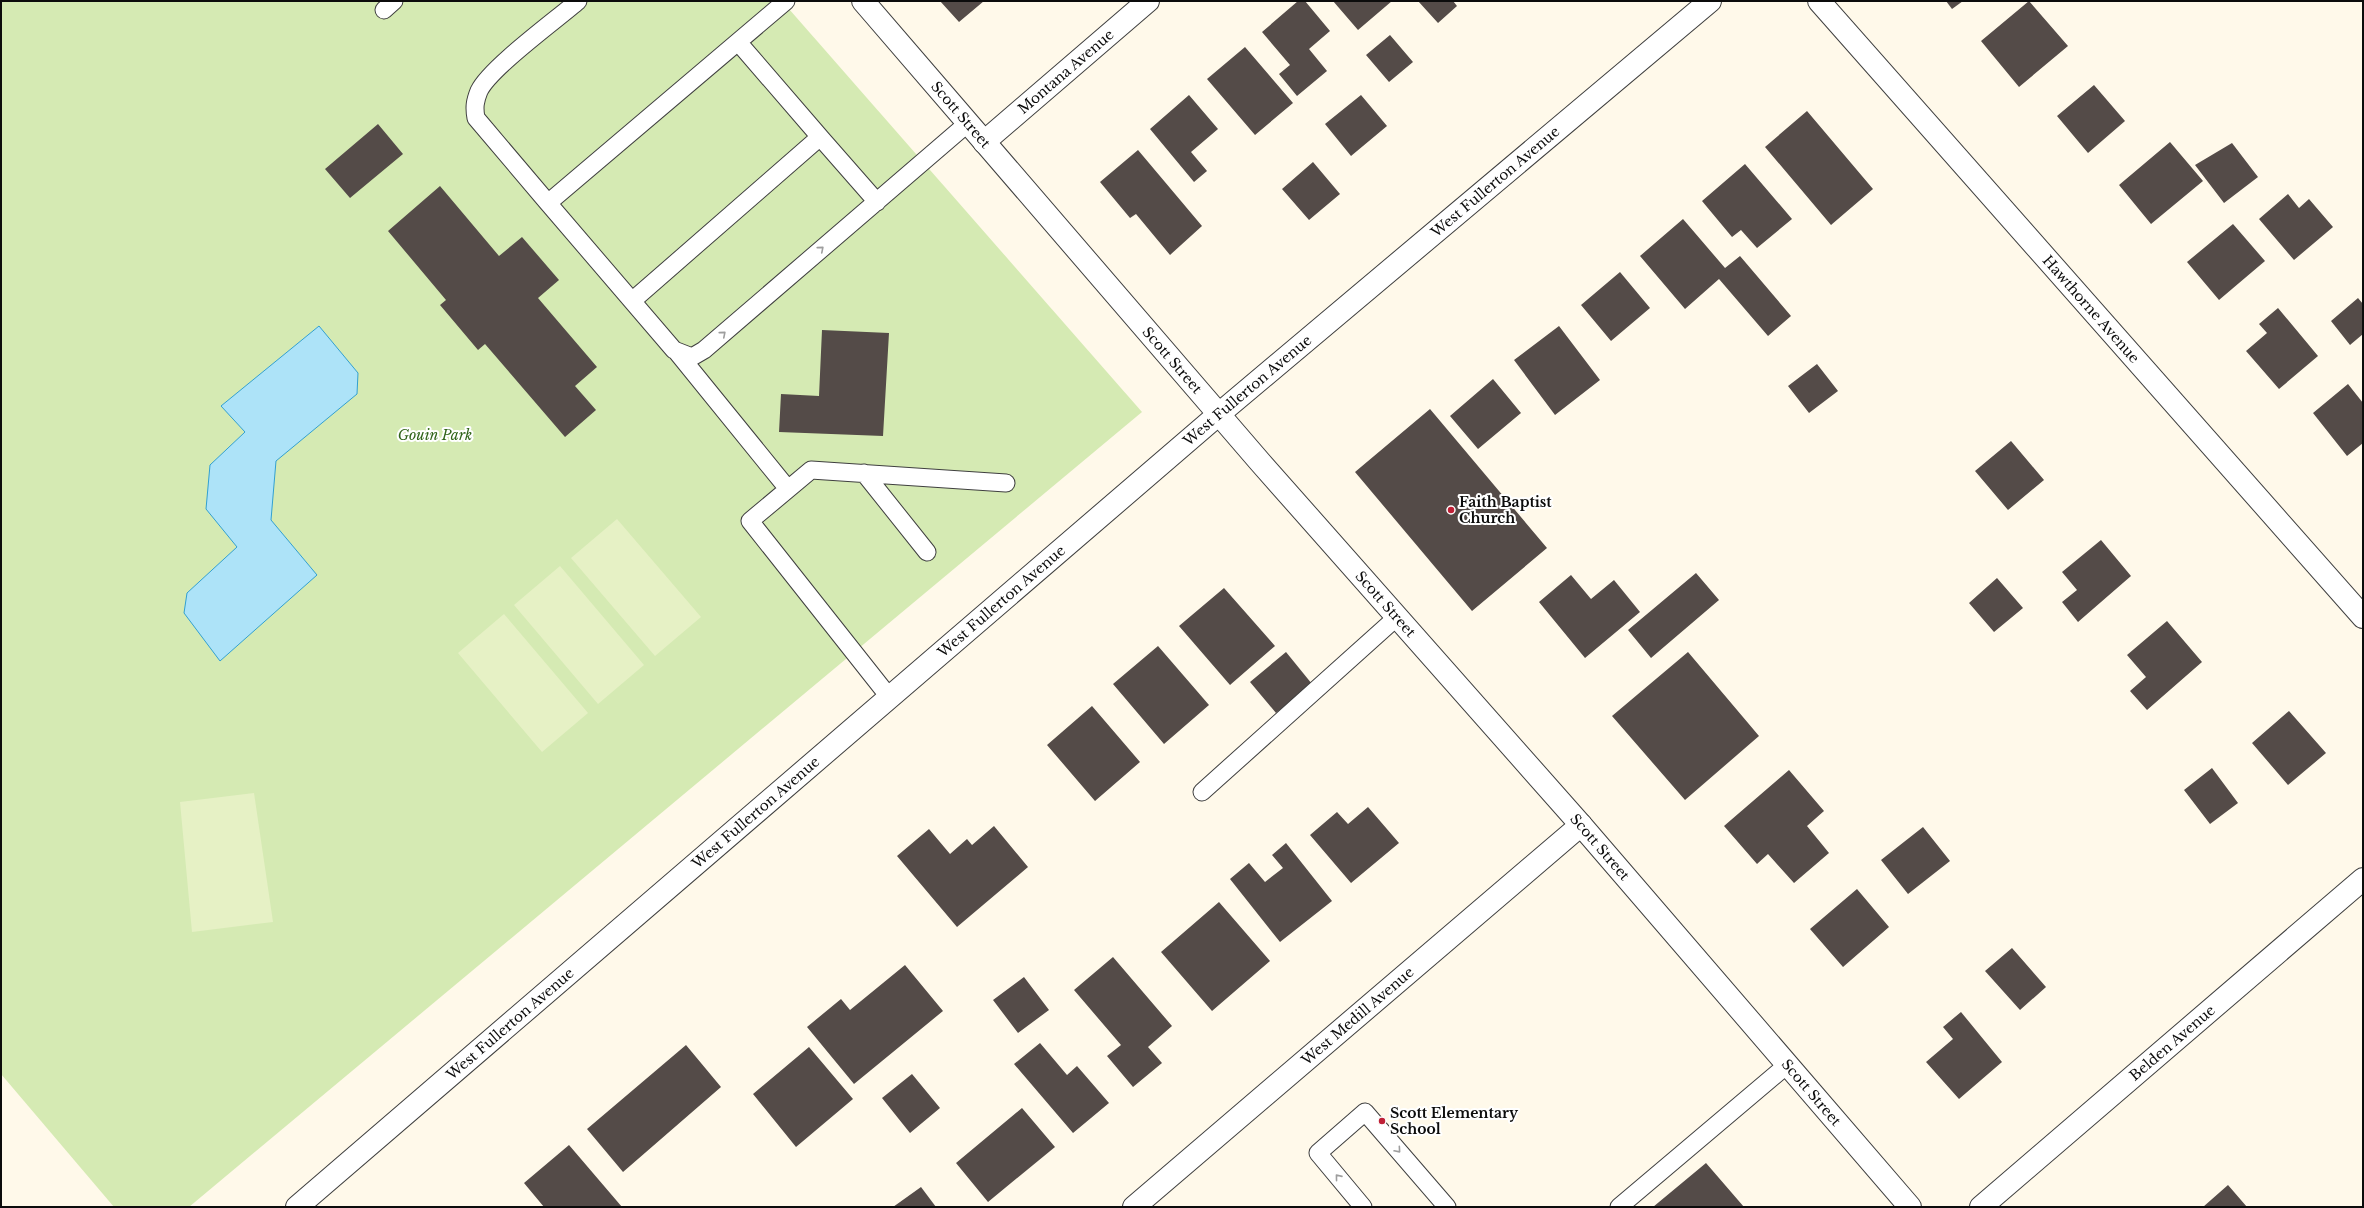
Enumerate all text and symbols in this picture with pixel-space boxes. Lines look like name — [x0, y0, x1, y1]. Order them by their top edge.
street label: Montana Avenue — [1014, 25, 1118, 118]
street label: Scott Street — [927, 78, 995, 152]
street label: West Fullerton Avenue — [1426, 122, 1563, 242]
one-way arrow — [817, 247, 824, 254]
street label: Hawthorne Avenue — [2039, 252, 2143, 367]
street label: Scott Street — [1139, 323, 1206, 398]
one-way arrow — [718, 331, 725, 338]
street label: West Fullerton Avenue — [1179, 331, 1315, 450]
park label: Gouin Park — [398, 426, 472, 444]
place label: Faith Baptist Church — [1459, 493, 1552, 527]
marker: Faith Baptist Church — [1446, 505, 1456, 515]
street label: West Fullerton Avenue — [933, 541, 1069, 662]
street label: Scott Street — [1352, 567, 1420, 641]
street label: West Fullerton Avenue — [687, 753, 823, 873]
street label: Scott Street — [1566, 810, 1634, 885]
street label: West Medill Avenue — [1297, 963, 1417, 1070]
street label: West Fullerton Avenue — [442, 964, 578, 1084]
street label: Belden Avenue — [2126, 1001, 2219, 1085]
street label: Scott Street — [1778, 1055, 1846, 1130]
place label: Scott Elementary School — [1390, 1104, 1519, 1138]
marker: Scott Elementary School — [1377, 1116, 1387, 1126]
one-way arrow — [1393, 1146, 1400, 1153]
one-way arrow — [1335, 1174, 1342, 1181]

